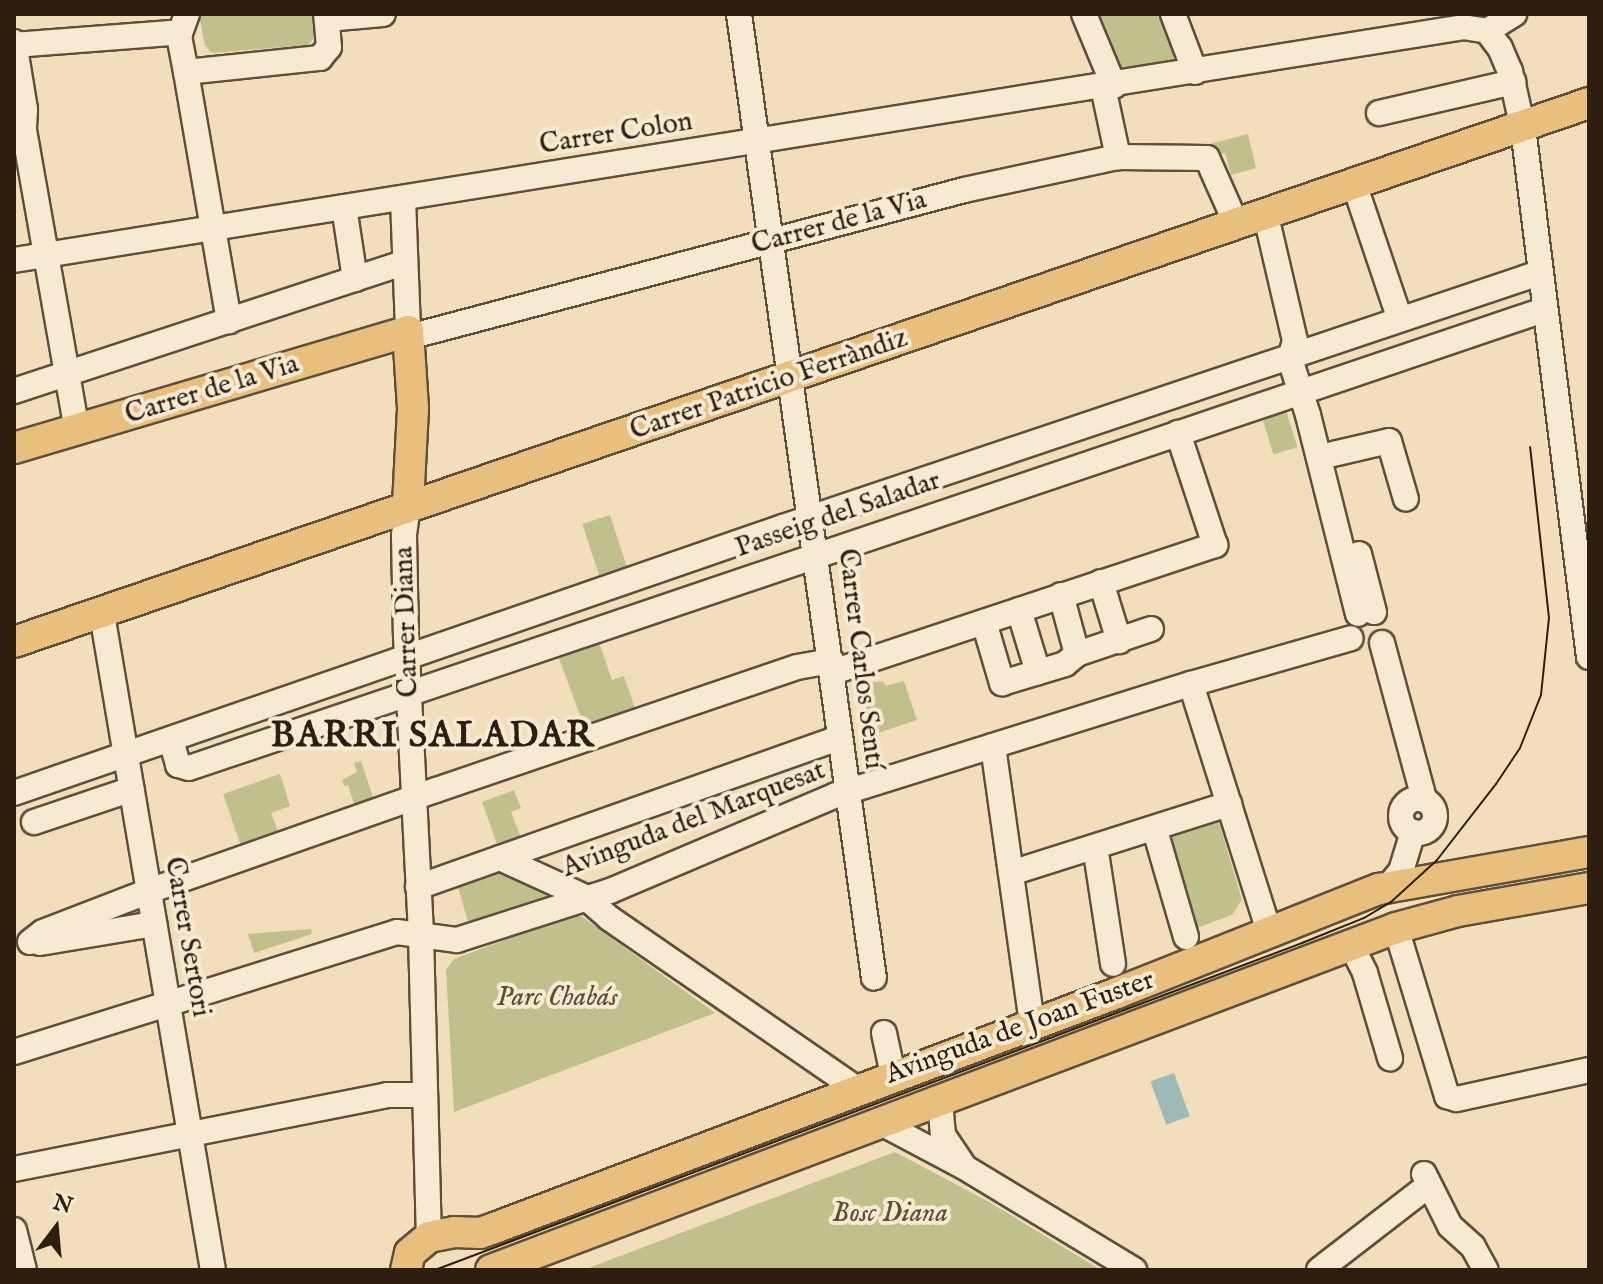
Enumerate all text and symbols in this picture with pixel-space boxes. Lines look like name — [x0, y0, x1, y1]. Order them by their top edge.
street label: Carrer Colon — [537, 105, 695, 163]
street label: Carrer de la Via — [748, 184, 930, 262]
street label: Carrer Patricio Ferràndiz — [626, 322, 912, 448]
street label: Carrer de la Via — [121, 348, 303, 432]
street label: Passeig del Saladar — [731, 464, 945, 566]
street label: Carrer Diana — [388, 546, 426, 698]
street label: Carrer Carlos Sentí — [830, 547, 890, 771]
district label: BARRI SALADAR — [271, 715, 595, 759]
street label: Avinguda del Marquesat — [558, 754, 830, 886]
street label: Carrer Sertori — [156, 854, 218, 1020]
street label: Avinguda de Joan Fuster — [881, 964, 1159, 1092]
park label: Parc Chabás — [497, 981, 617, 1015]
north arrow — [16, 1188, 96, 1268]
text: N — [50, 1189, 76, 1221]
park label: Bosc Diana — [832, 1197, 948, 1231]

